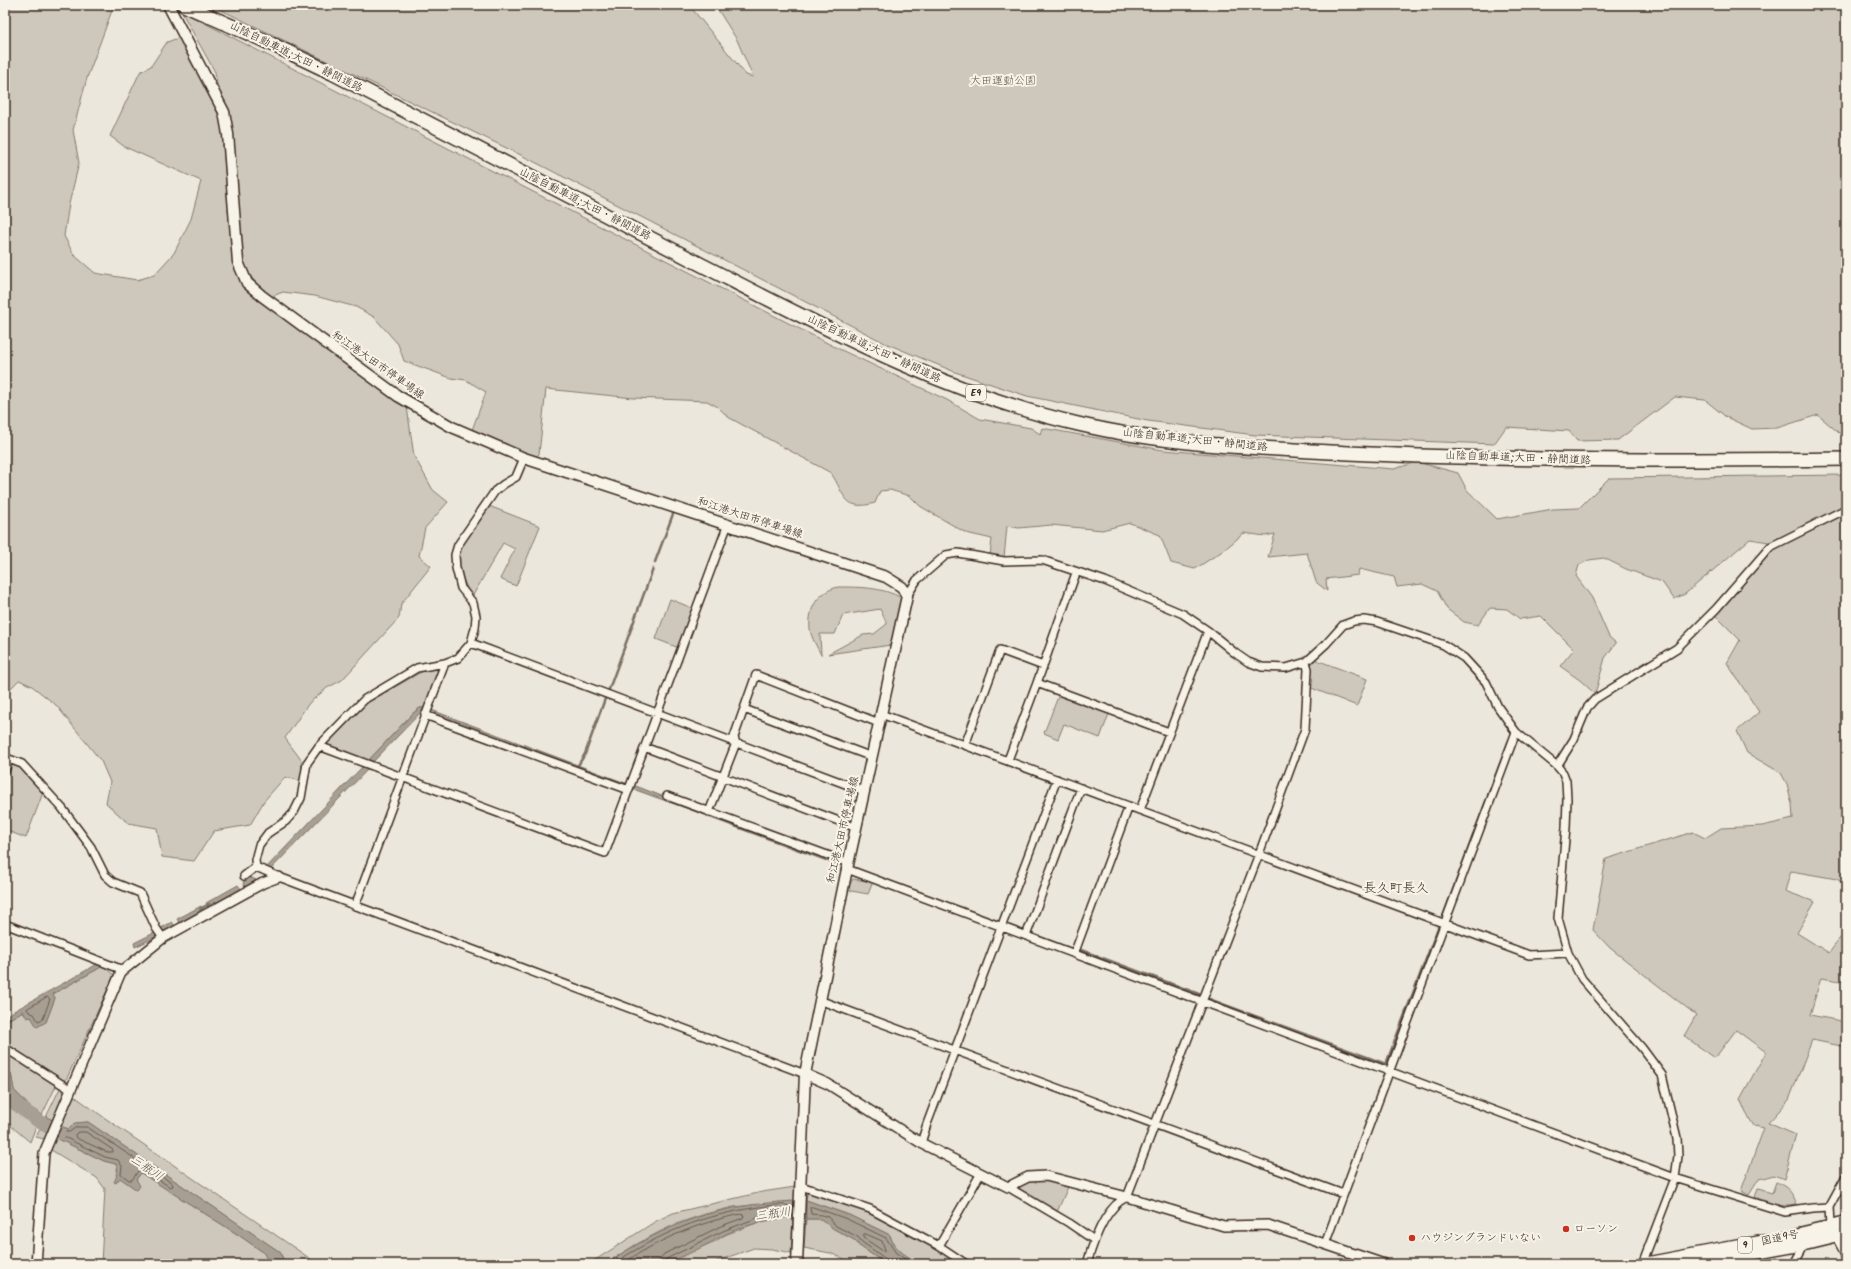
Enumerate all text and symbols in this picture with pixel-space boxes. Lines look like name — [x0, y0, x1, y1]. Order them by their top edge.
street label: 山陰自動車道;大田・静間道路 — [226, 17, 366, 97]
park label: 大田運動公園 — [970, 72, 1036, 90]
street label: 山陰自動車道;大田・静間道路 — [516, 163, 654, 245]
street label: 山陰自動車道;大田・静間道路 — [804, 310, 944, 388]
street label: 和江港大田市停車場線 — [328, 326, 428, 404]
road number: E9 — [966, 385, 986, 401]
street label: 山陰自動車道;大田・静間道路 — [1121, 423, 1269, 457]
street label: 山陰自動車道;大田・静間道路 — [1445, 446, 1591, 470]
street label: 和江港大田市停車場線 — [695, 492, 805, 544]
street label: 和江港大田市停車場線 — [822, 774, 864, 886]
district label: 長久町長久 — [1363, 878, 1429, 899]
water label: 三瓶川 — [127, 1150, 167, 1186]
water label: 三瓶川 — [754, 1202, 792, 1226]
place label: ローソン — [1574, 1220, 1618, 1238]
marker: ローソン — [1561, 1224, 1571, 1234]
street label: 国道9号 — [1759, 1225, 1801, 1251]
place label: ハウジングランドいない — [1420, 1229, 1541, 1247]
marker: ハウジングランドいない — [1407, 1233, 1417, 1243]
road number: 9 — [1738, 1237, 1752, 1253]

